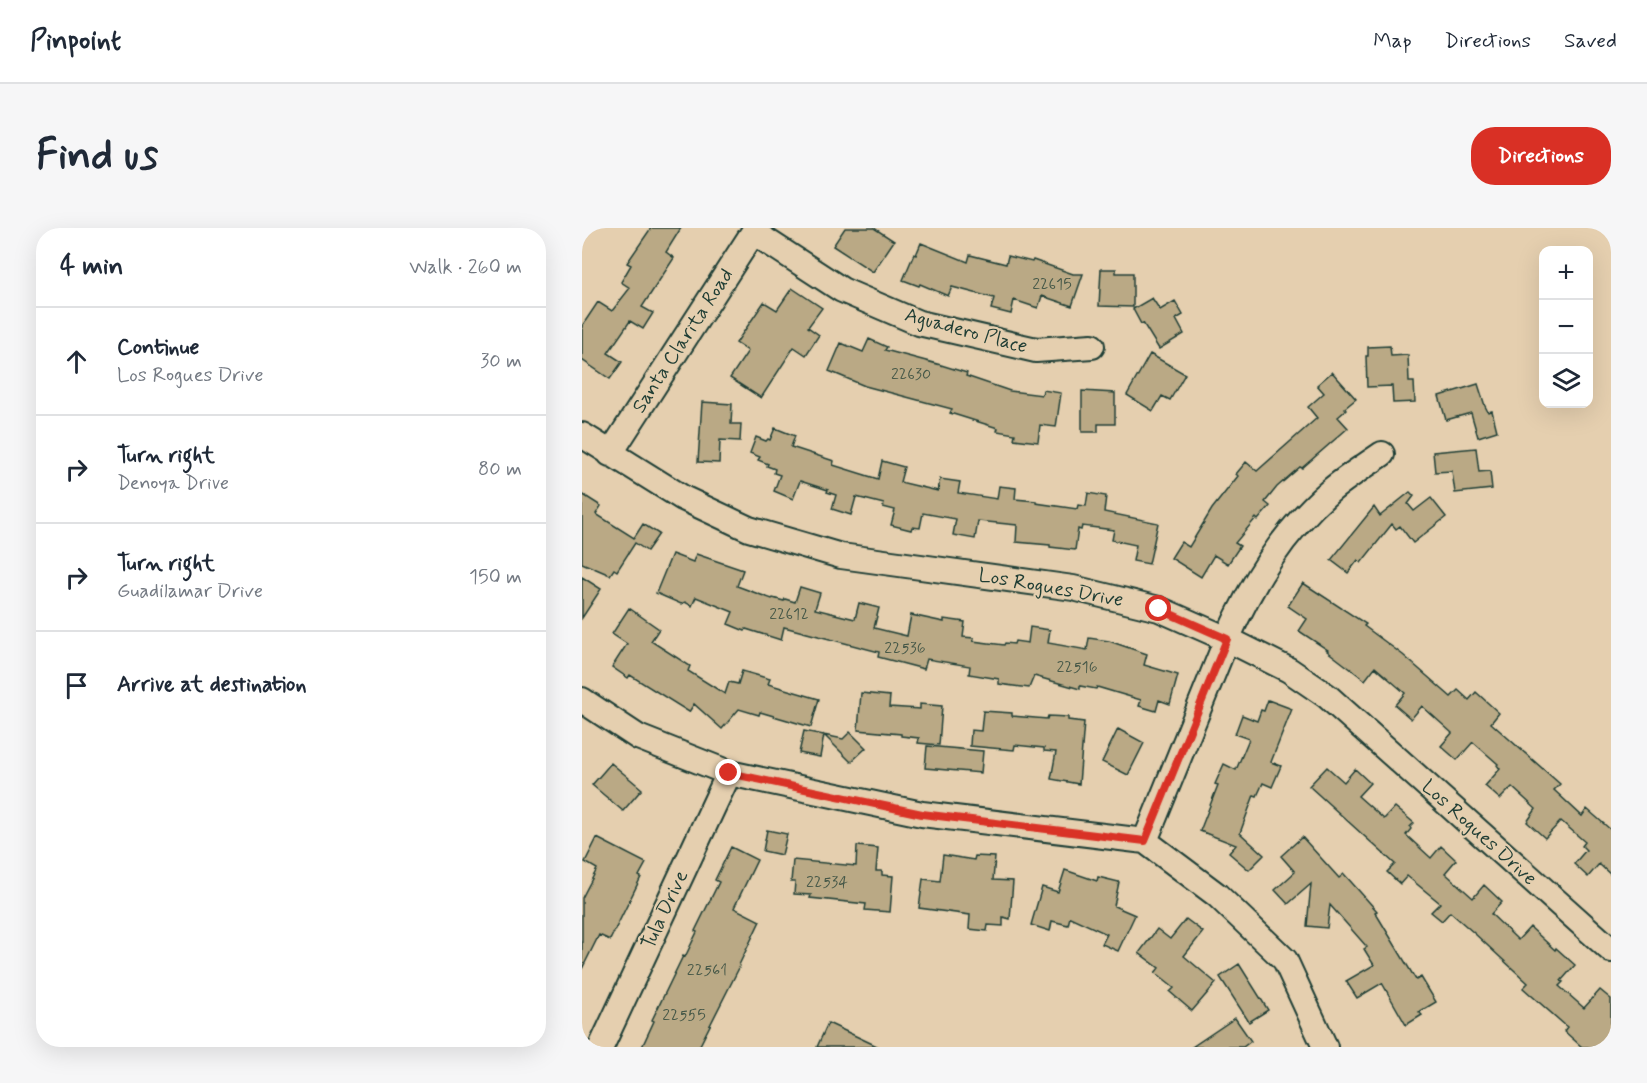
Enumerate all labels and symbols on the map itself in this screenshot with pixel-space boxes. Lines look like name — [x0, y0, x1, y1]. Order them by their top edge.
street label: Santa Clarita Road — [626, 263, 740, 419]
house number: 22615 — [1032, 274, 1072, 295]
street label: Aguadero Place — [902, 302, 1030, 360]
house number: 22630 — [891, 364, 931, 385]
street label: Los Rogues Drive — [976, 562, 1126, 614]
route start — [1145, 595, 1171, 621]
house number: 22612 — [769, 604, 809, 625]
house number: 22536 — [884, 638, 926, 659]
house number: 22516 — [1056, 657, 1098, 678]
route end — [715, 759, 741, 785]
street label: Los Rogues Drive — [1415, 774, 1543, 892]
street label: Tula Drive — [635, 866, 695, 954]
house number: 22534 — [806, 872, 848, 893]
house number: 22561 — [687, 960, 727, 981]
house number: 22555 — [662, 1005, 706, 1026]

